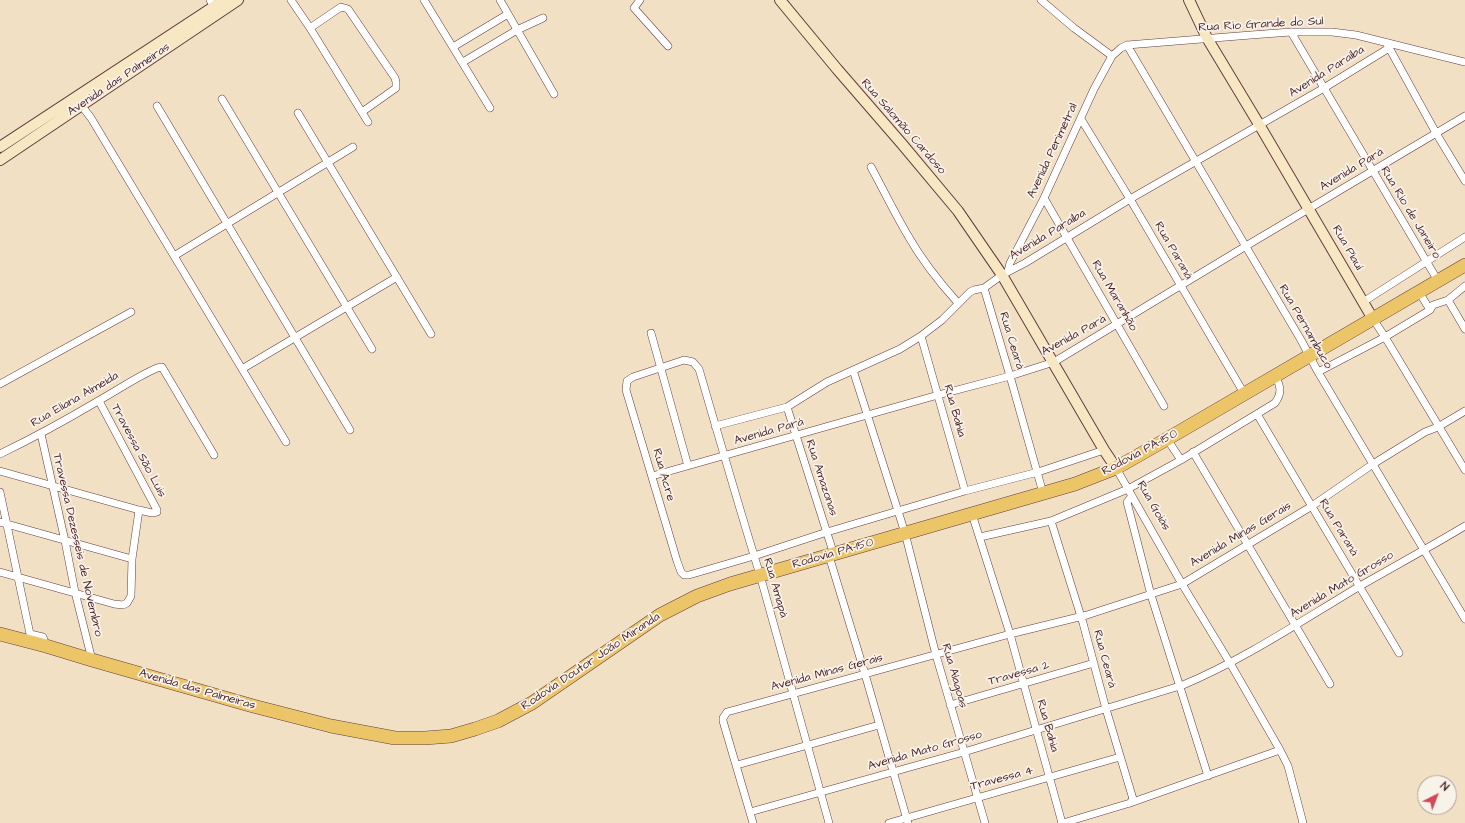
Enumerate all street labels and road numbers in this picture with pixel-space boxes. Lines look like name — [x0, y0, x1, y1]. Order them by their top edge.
street label: Rua Rio Grande do Sul — [1198, 15, 1324, 35]
street label: Avenida das Palmeiras — [65, 40, 173, 120]
street label: Avenida Paraíba — [1287, 43, 1367, 101]
street label: Rua Salomão Cardoso — [858, 76, 948, 178]
street label: Avenida Perimetral — [1025, 101, 1081, 201]
street label: Avenida Pará — [1318, 145, 1386, 195]
street label: Rua Rio de Janeiro — [1377, 164, 1443, 262]
street label: Avenida Paraíba — [1007, 207, 1089, 263]
street label: Rua Paraná — [1151, 220, 1195, 282]
street label: Rua Piauí — [1329, 223, 1365, 273]
street label: Rua Maranhão — [1088, 258, 1140, 334]
street label: Rua Pernambuco — [1275, 282, 1335, 372]
street label: Rua Ceará — [995, 311, 1027, 371]
street label: Avenida Pará — [1039, 312, 1109, 360]
street label: Rua Eliana Almeida — [29, 369, 121, 431]
street label: Rua Bahia — [940, 383, 968, 439]
street label: Travessa São Luis — [107, 402, 169, 500]
street label: Avenida Pará — [733, 415, 805, 449]
street label: Rodovia PA-150 — [1100, 427, 1180, 479]
street label: Rua Amazonas — [802, 438, 840, 518]
street label: Rua Acre — [649, 447, 677, 503]
street label: Travessa Dezesseis de Novembro — [49, 452, 105, 638]
street label: Rua Goiás — [1133, 479, 1173, 533]
street label: Rua Paraná — [1315, 497, 1361, 559]
street label: Avenida Minas Gerais — [1188, 499, 1294, 571]
street label: Rodovia PA-150 — [791, 536, 875, 572]
street label: Avenida Mato Grosso — [1288, 548, 1396, 622]
street label: Rua Amapá — [760, 556, 790, 620]
street label: Rodovia Doutor João Miranda — [519, 610, 663, 714]
street label: Rua Ceará — [1089, 628, 1119, 690]
street label: Rua Alagoas — [938, 642, 970, 710]
street label: Avenida Minas Gerais — [769, 651, 885, 695]
street label: Travessa 2 — [987, 658, 1051, 690]
street label: Avenida das Palmeiras — [137, 666, 257, 714]
street label: Rua Bahia — [1033, 698, 1061, 754]
street label: Avenida Mato Grosso — [866, 728, 984, 774]
street label: Travessa 4 — [969, 764, 1035, 794]

